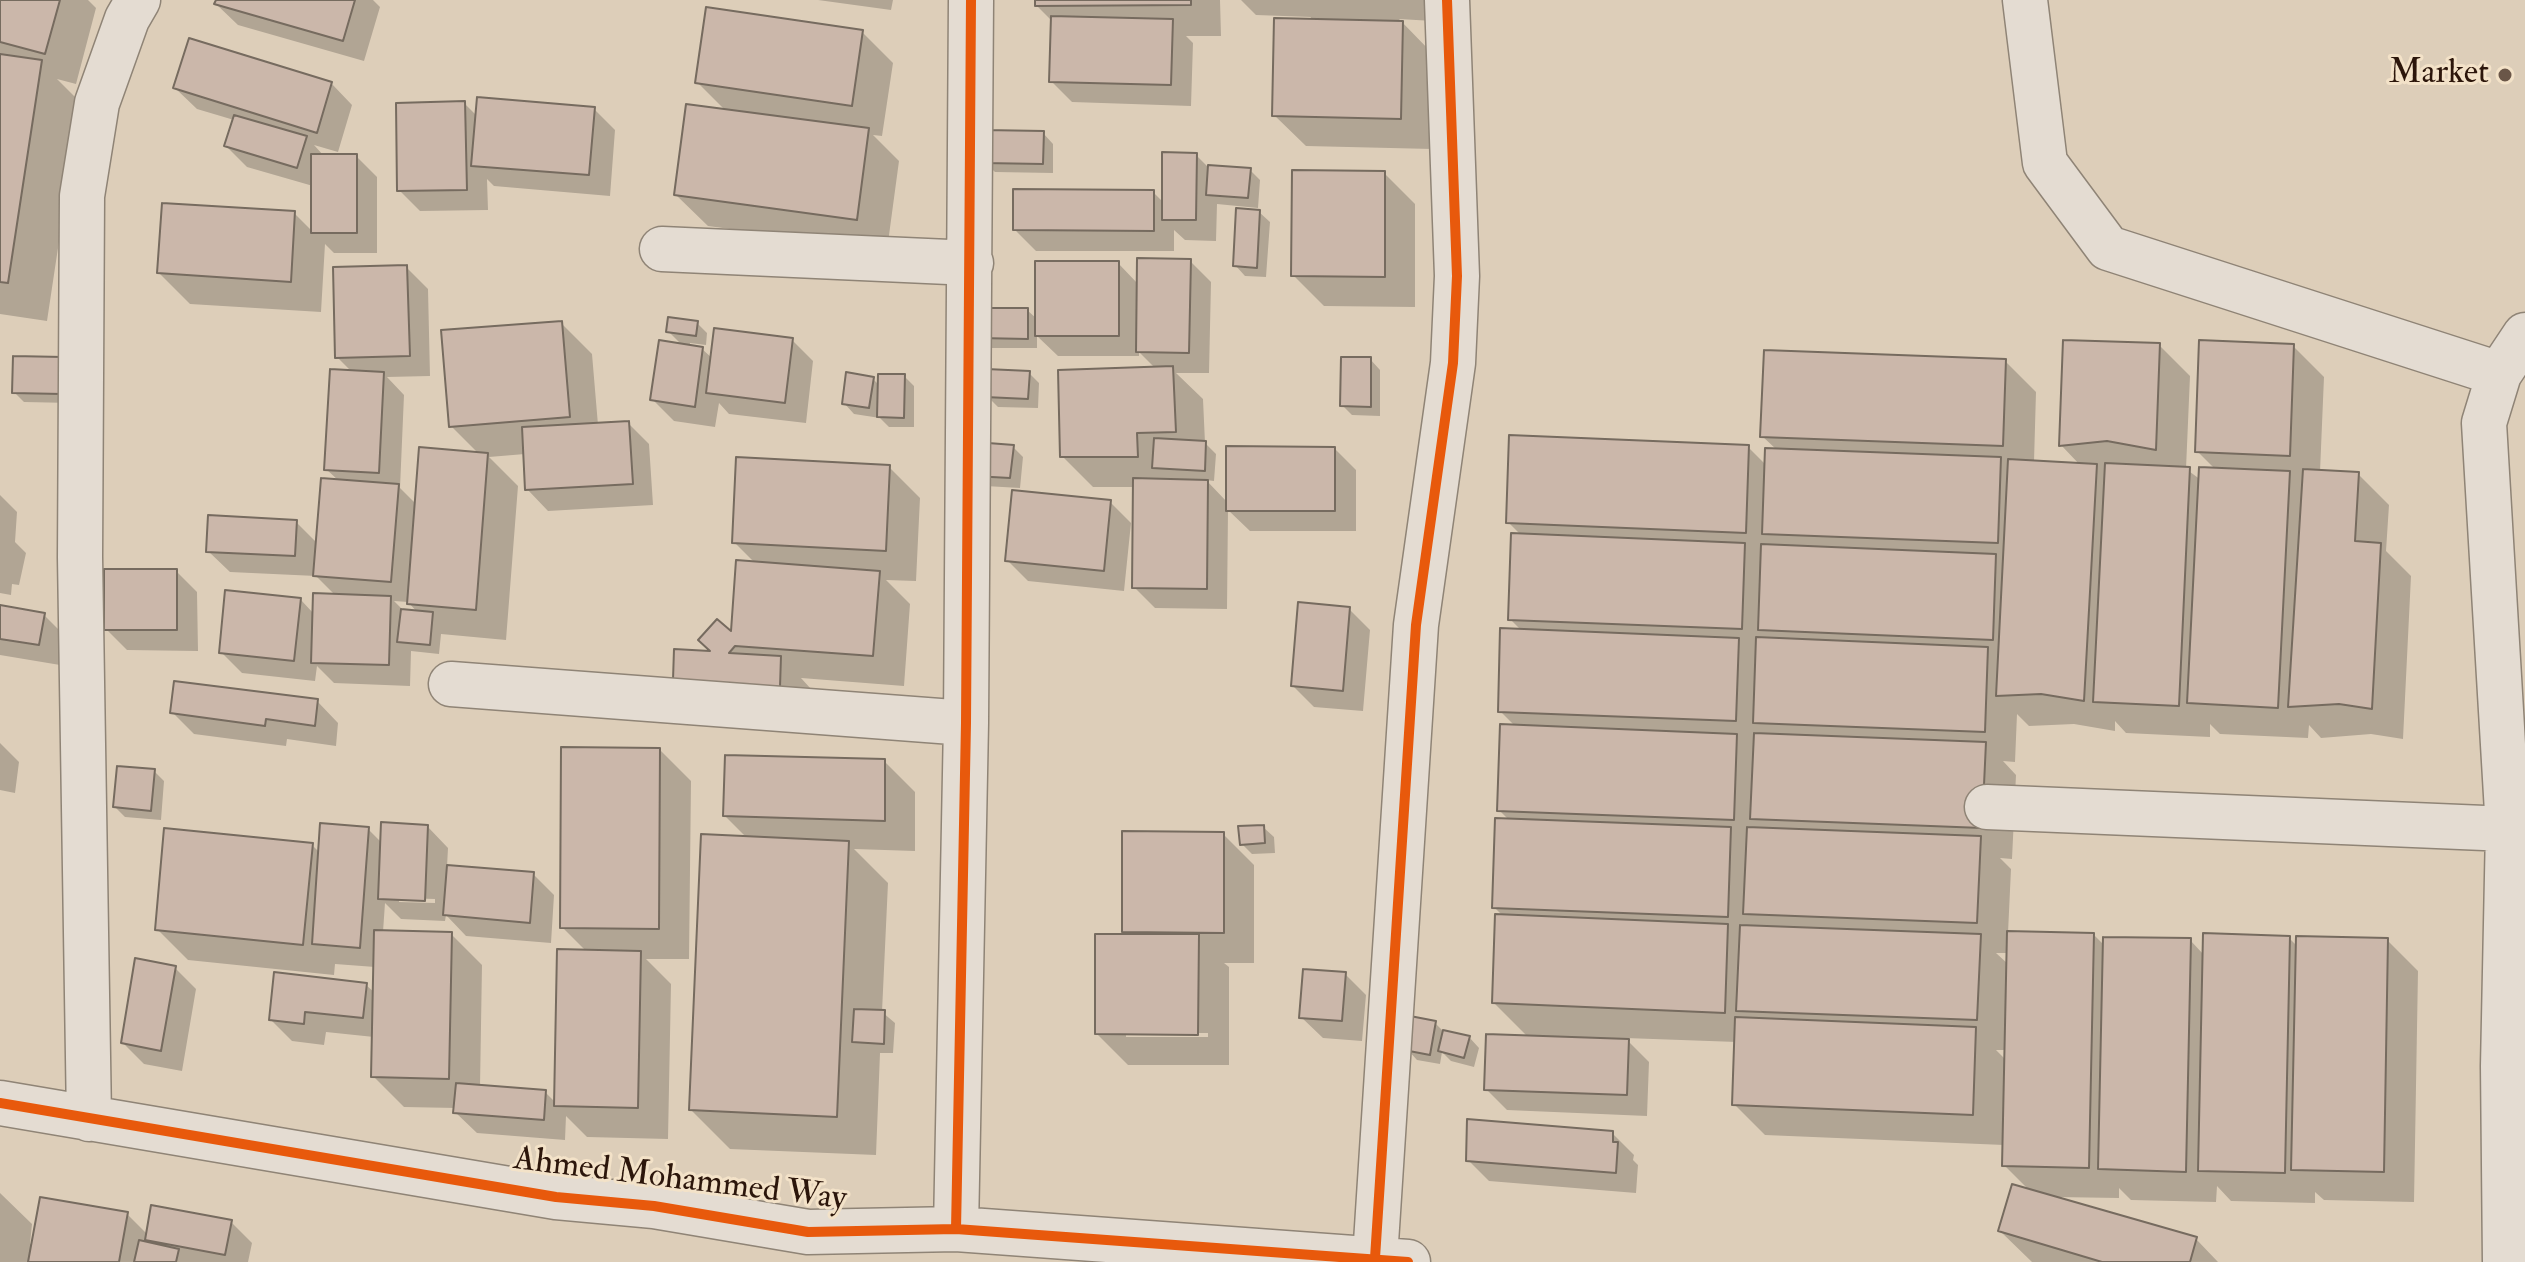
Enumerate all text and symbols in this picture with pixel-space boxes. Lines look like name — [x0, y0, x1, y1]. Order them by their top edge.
place label: Market — [2389, 55, 2489, 95]
marker: Market — [2496, 66, 2514, 84]
street label: Ahmed Mohammed Way — [511, 1140, 849, 1222]

